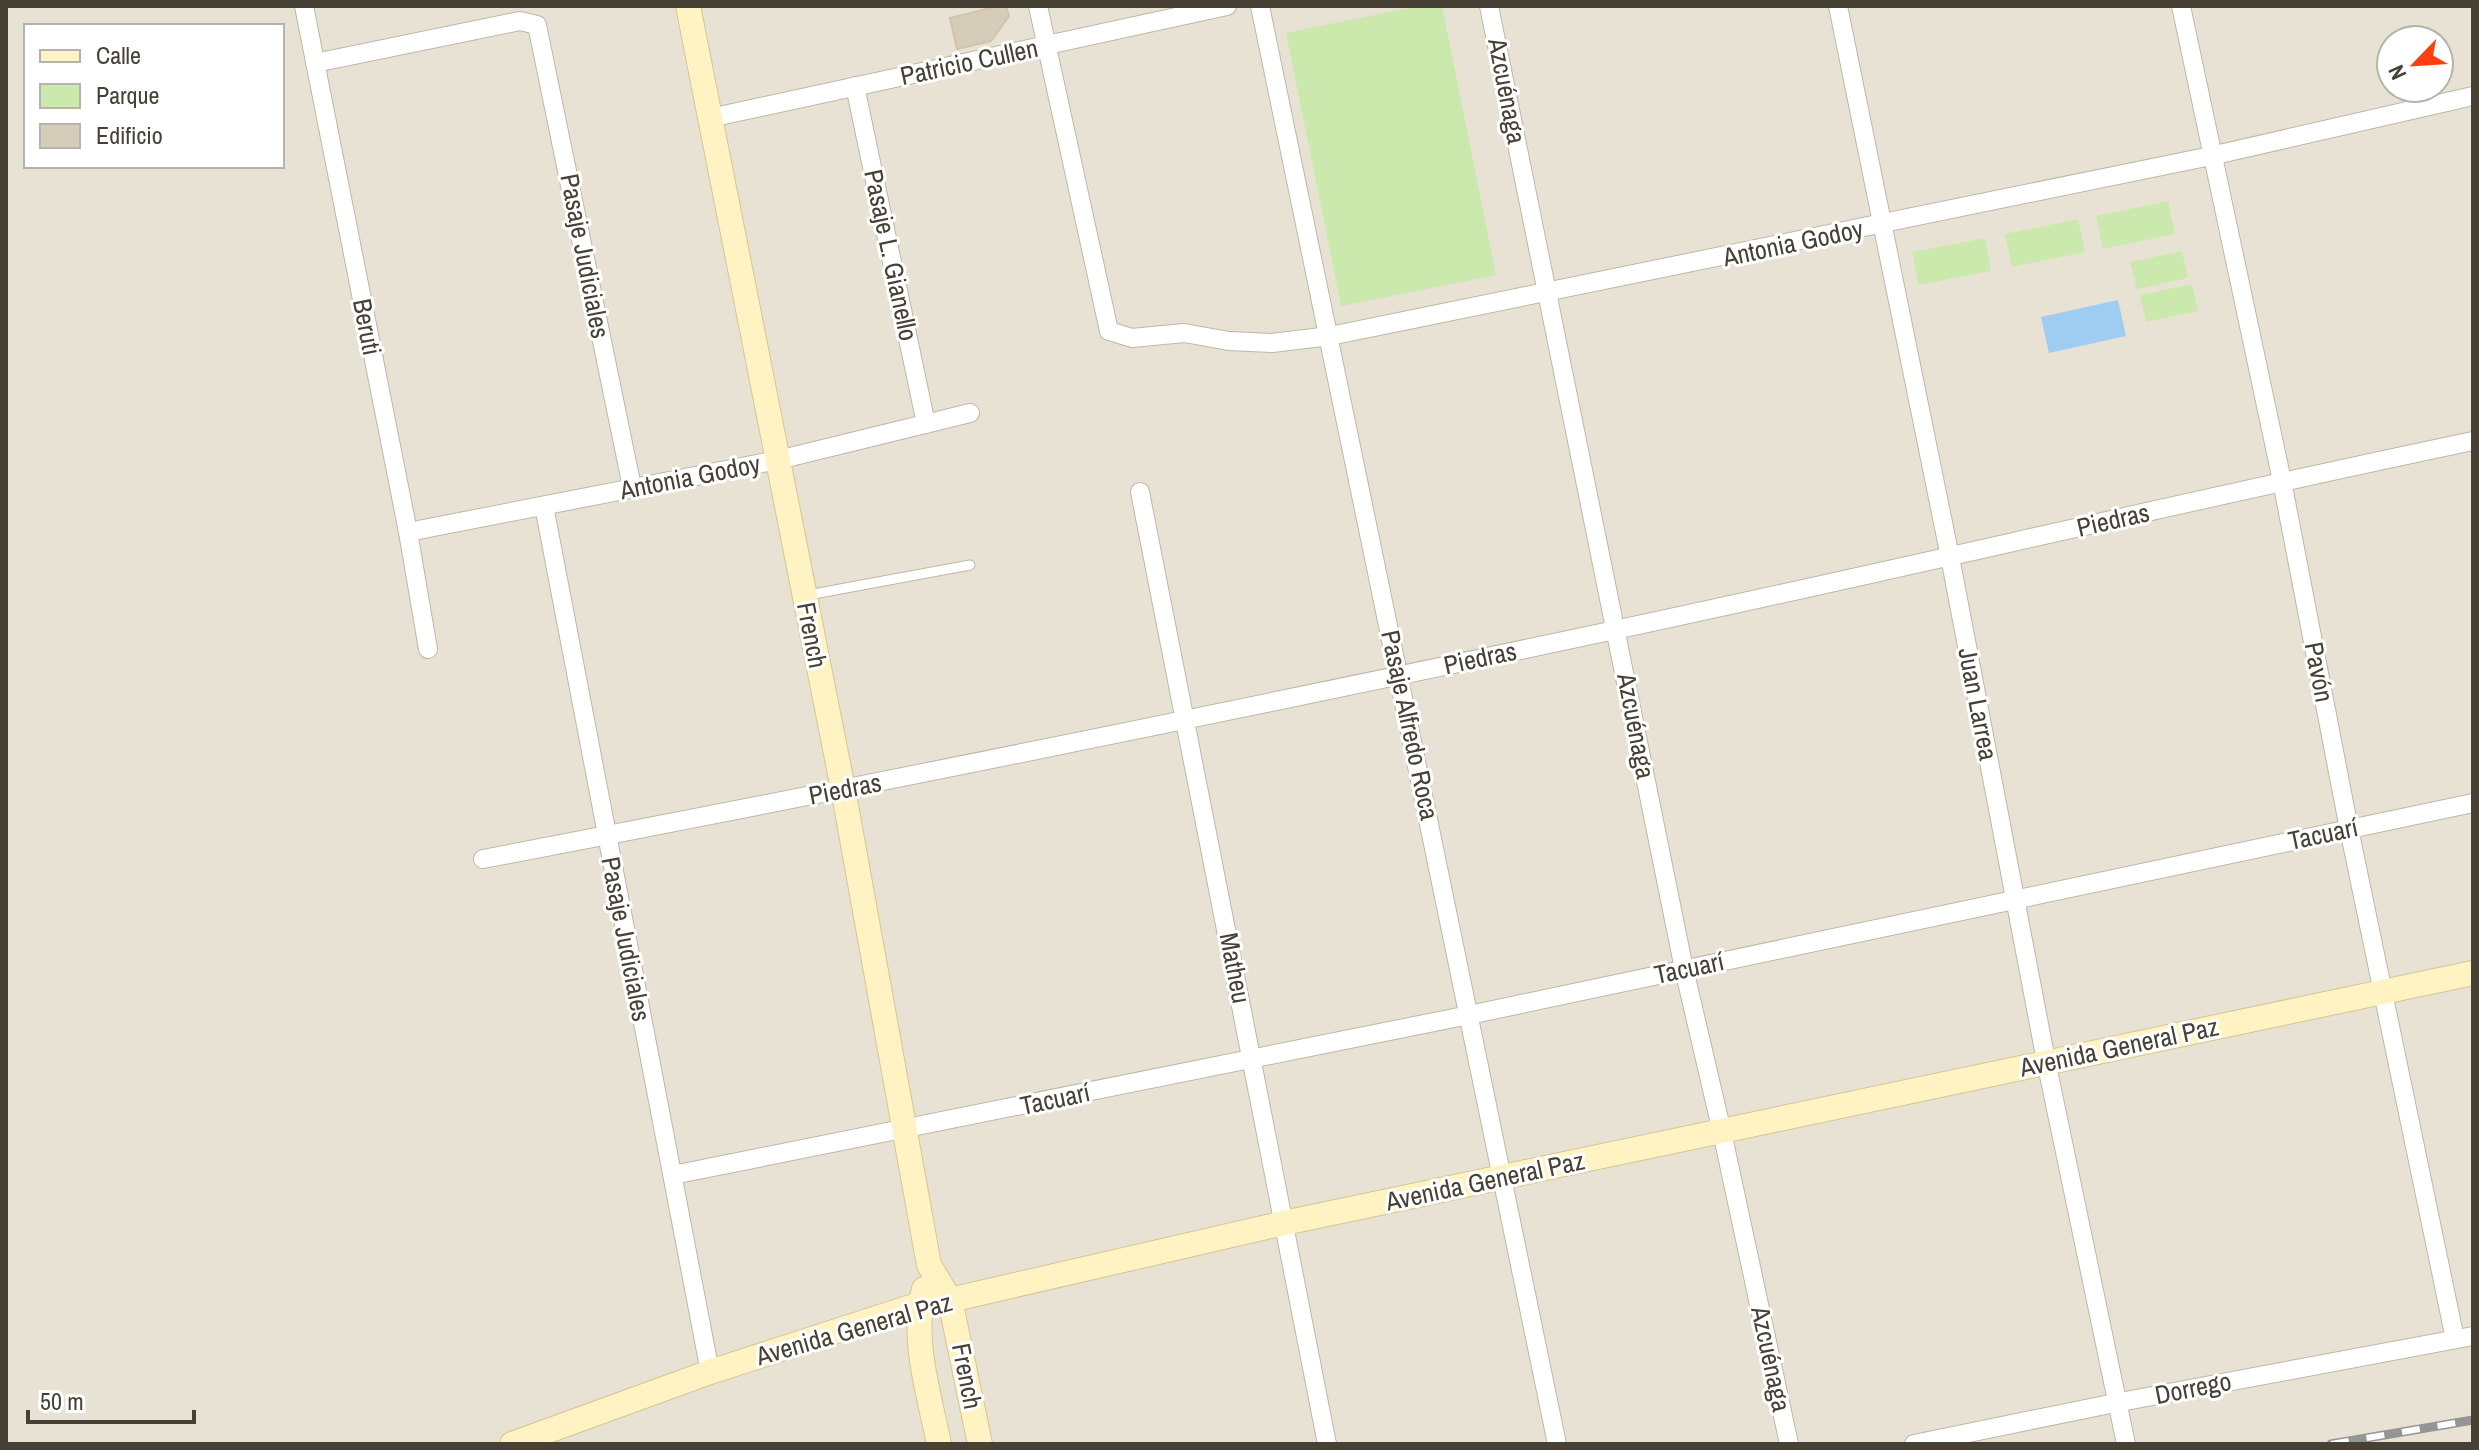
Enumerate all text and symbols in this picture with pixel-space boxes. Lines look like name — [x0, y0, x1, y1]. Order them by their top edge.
legend — [24, 24, 284, 168]
north arrow — [2375, 24, 2455, 104]
street label: Patricio Cullen — [897, 30, 1041, 93]
street label: Azcuénaga — [1480, 34, 1535, 147]
text: Calle — [96, 39, 141, 71]
text: N — [2381, 60, 2413, 85]
text: Parque — [96, 79, 159, 111]
text: Edificio — [96, 119, 163, 151]
street label: Pasaje L. Gianello — [856, 166, 927, 344]
street label: Pasaje Judiciales — [552, 171, 619, 341]
street label: Antonia Godoy — [1719, 211, 1866, 275]
street label: Beruti — [345, 296, 390, 358]
street label: Antonia Godoy — [616, 446, 763, 507]
street label: Piedras — [2073, 494, 2153, 545]
street label: French — [789, 599, 836, 671]
street label: Pasaje Alfredo Roca — [1373, 627, 1448, 823]
street label: Piedras — [1440, 633, 1519, 682]
street label: Pavón — [2297, 639, 2342, 705]
street label: Juan Larrea — [1950, 645, 2007, 763]
street label: Azcuénaga — [1609, 669, 1664, 782]
street label: Piedras — [805, 764, 884, 813]
street label: Tacuarí — [2285, 809, 2362, 858]
street label: Pasaje Judiciales — [593, 854, 660, 1024]
street label: Matheu — [1212, 930, 1259, 1006]
street label: Tacuarí — [1651, 943, 1728, 992]
street label: Avenida General Paz — [2015, 1008, 2221, 1085]
street label: Tacuarí — [1017, 1074, 1094, 1123]
street label: Avenida General Paz — [1381, 1142, 1587, 1219]
street label: Avenida General Paz — [751, 1284, 956, 1373]
street label: Azcuénaga — [1743, 1302, 1800, 1415]
street label: French — [944, 1340, 991, 1412]
street label: Dorrego — [2152, 1363, 2234, 1412]
scale bar — [28, 1374, 194, 1424]
text: 50 m — [40, 1385, 84, 1417]

